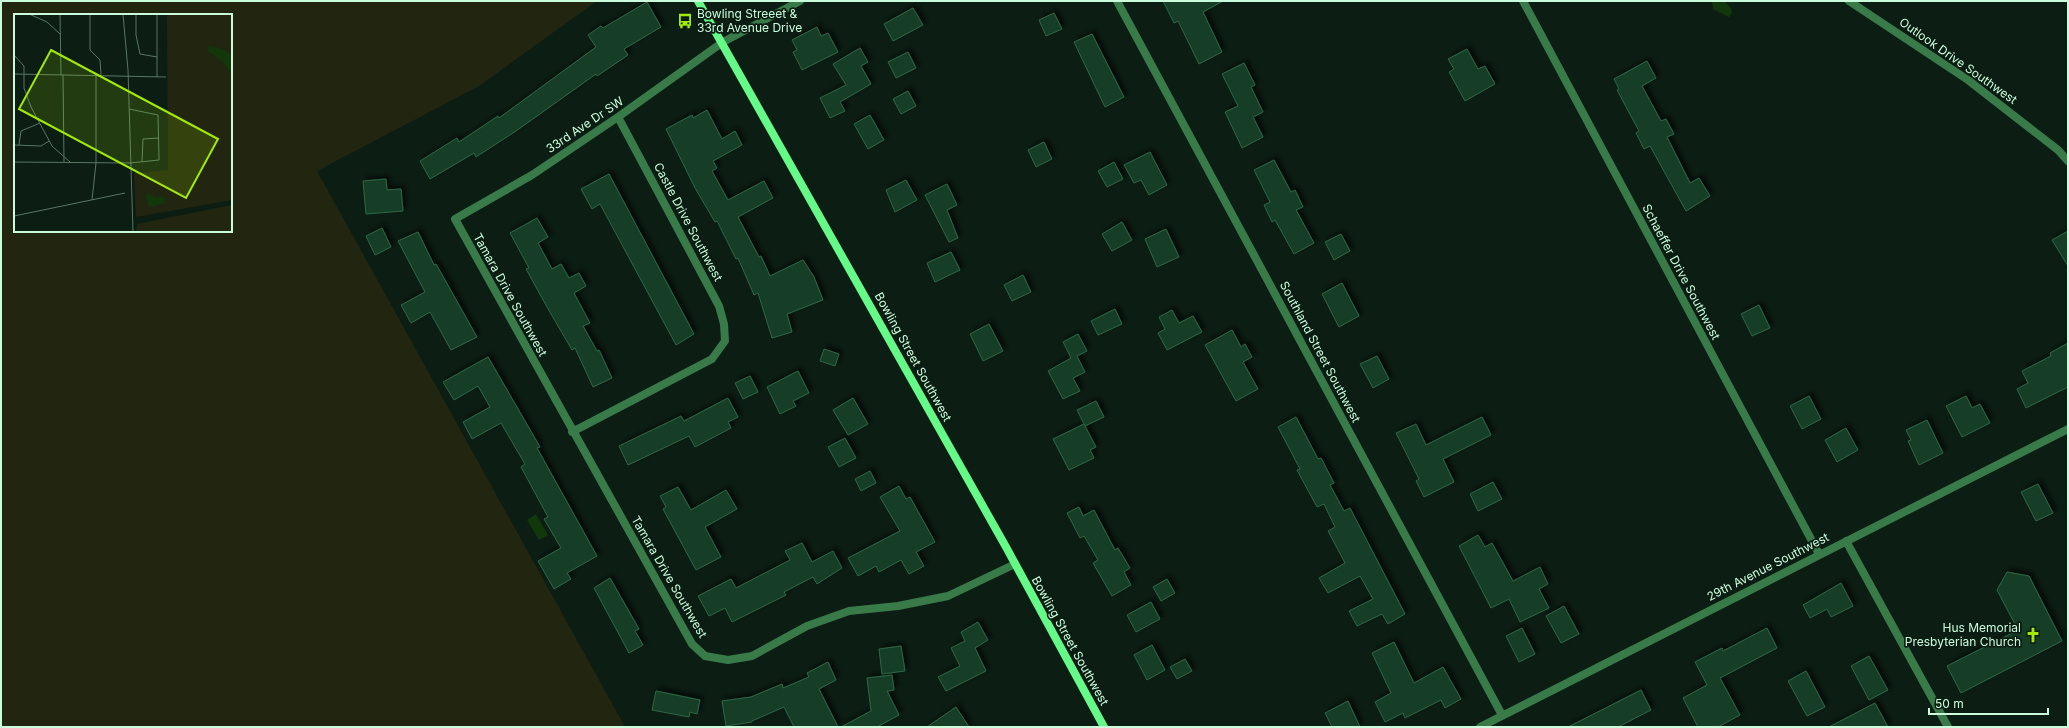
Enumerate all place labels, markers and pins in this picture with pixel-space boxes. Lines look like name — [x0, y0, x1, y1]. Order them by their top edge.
place label: Bowling Streeet & 33rd Avenue Drive — [697, 6, 802, 35]
bus stop icon: Bowling Streeet & 33rd Avenue Drive — [676, 12, 694, 30]
place label: Hus Memorial Presbyterian Church — [1905, 620, 2021, 649]
church icon: Hus Memorial Presbyterian Church — [2024, 626, 2042, 644]

